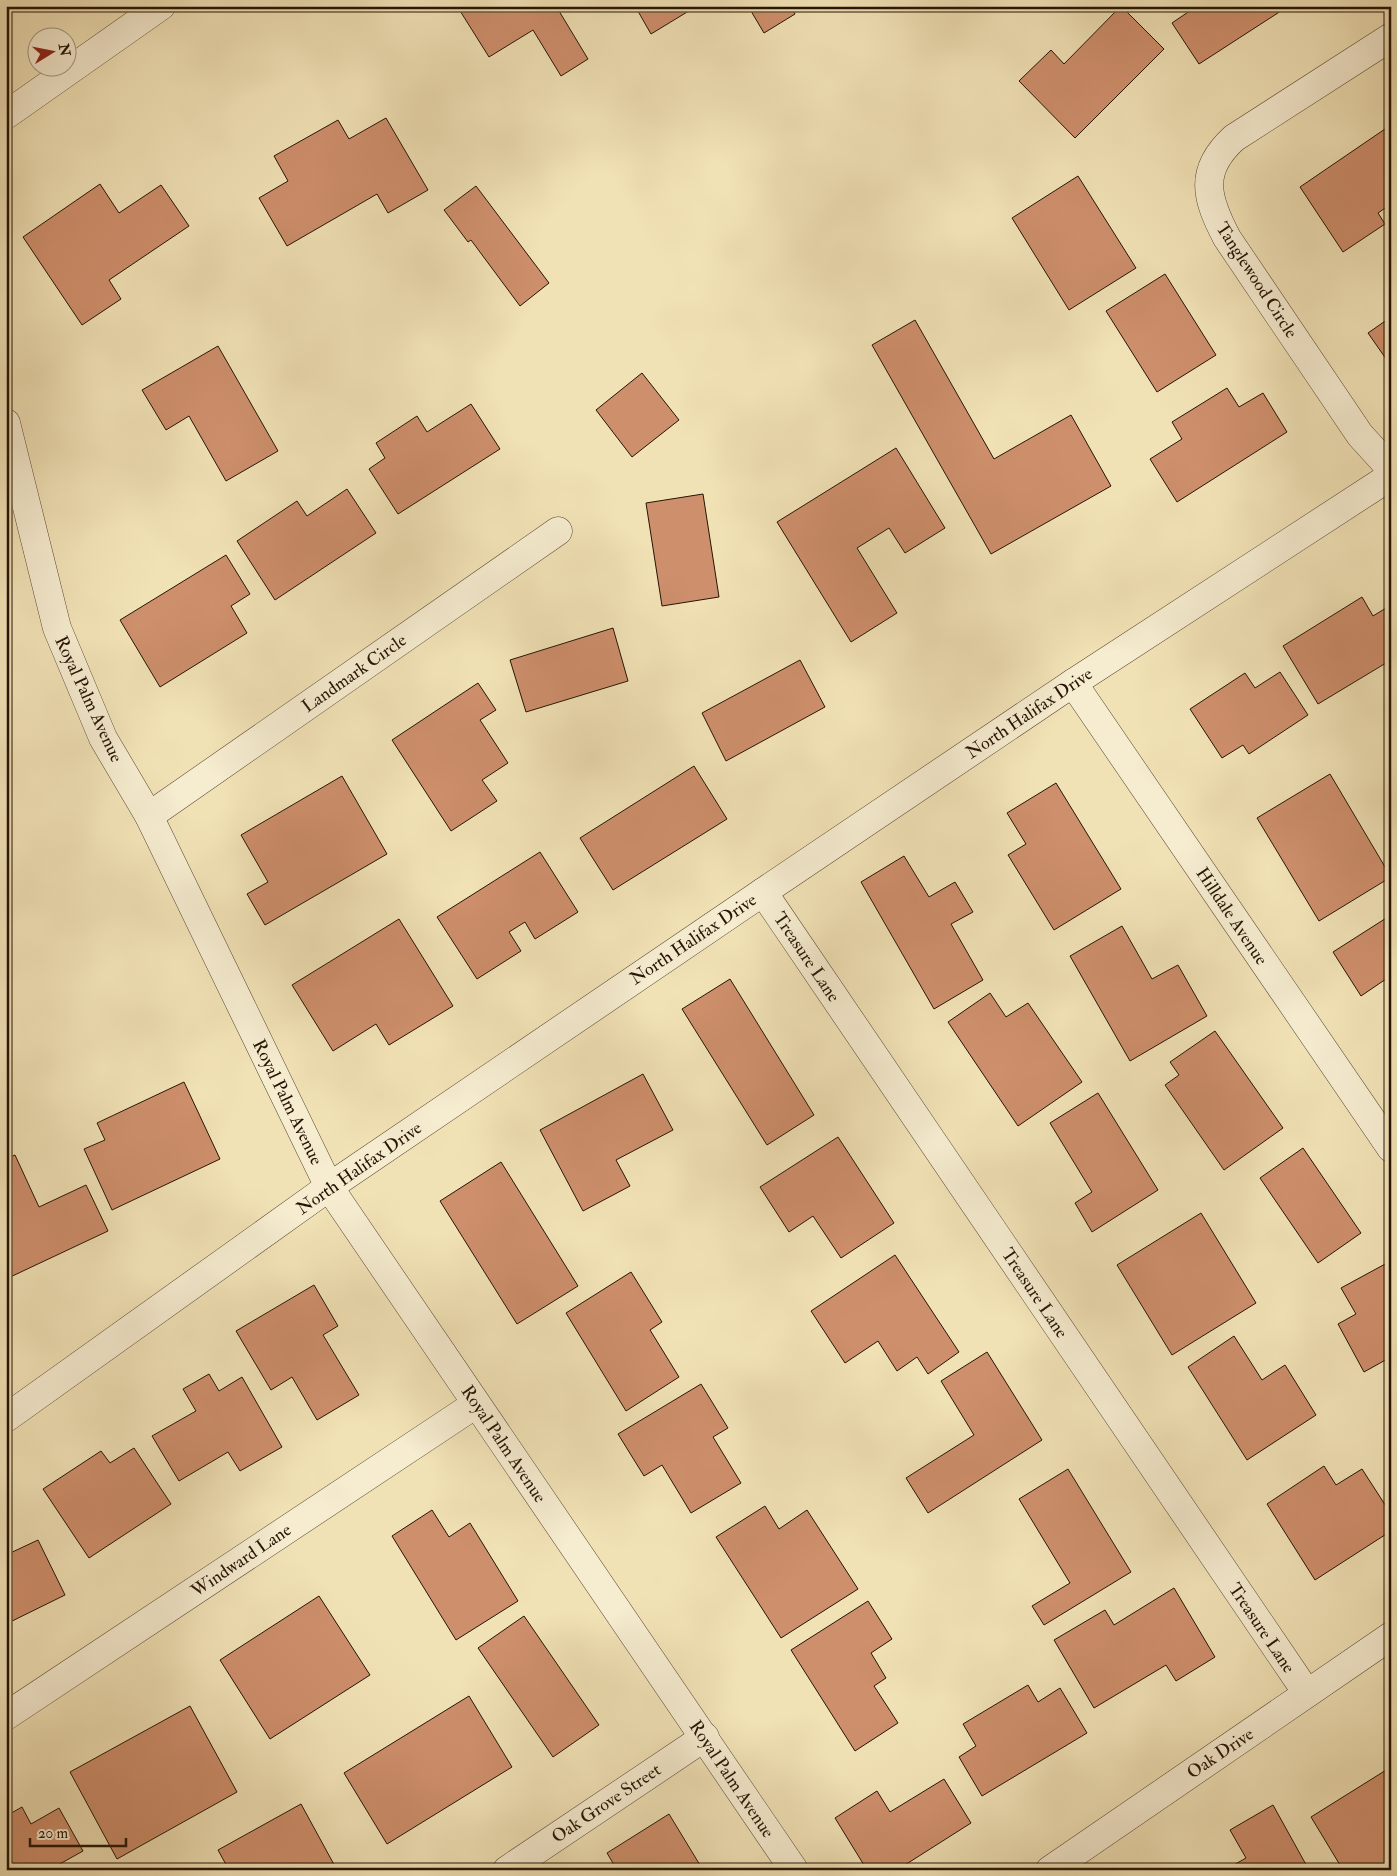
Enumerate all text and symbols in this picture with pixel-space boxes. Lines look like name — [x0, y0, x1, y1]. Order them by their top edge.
north arrow — [28, 28, 78, 78]
text: N — [55, 41, 74, 58]
street label: Tanglewood Circle — [1211, 218, 1303, 343]
street label: Landmark Circle — [297, 629, 412, 718]
street label: Royal Palm Avenue — [49, 632, 128, 767]
street label: North Halifax Drive — [962, 662, 1097, 764]
street label: Hilldale Avenue — [1190, 863, 1273, 970]
street label: North Halifax Drive — [626, 888, 761, 990]
street label: Treasure Lane — [768, 908, 845, 1007]
street label: Royal Palm Avenue — [247, 1036, 328, 1169]
street label: North Halifax Drive — [292, 1116, 427, 1220]
street label: Treasure Lane — [996, 1244, 1073, 1343]
street label: Royal Palm Avenue — [456, 1381, 552, 1508]
street label: Windward Lane — [186, 1518, 296, 1603]
street label: Treasure Lane — [1223, 1579, 1300, 1678]
street label: Royal Palm Avenue — [684, 1716, 780, 1843]
street label: Oak Drive — [1182, 1722, 1258, 1784]
street label: Oak Grove Street — [547, 1758, 666, 1848]
scale bar — [30, 1816, 126, 1848]
text: 20 m — [38, 1824, 68, 1843]

